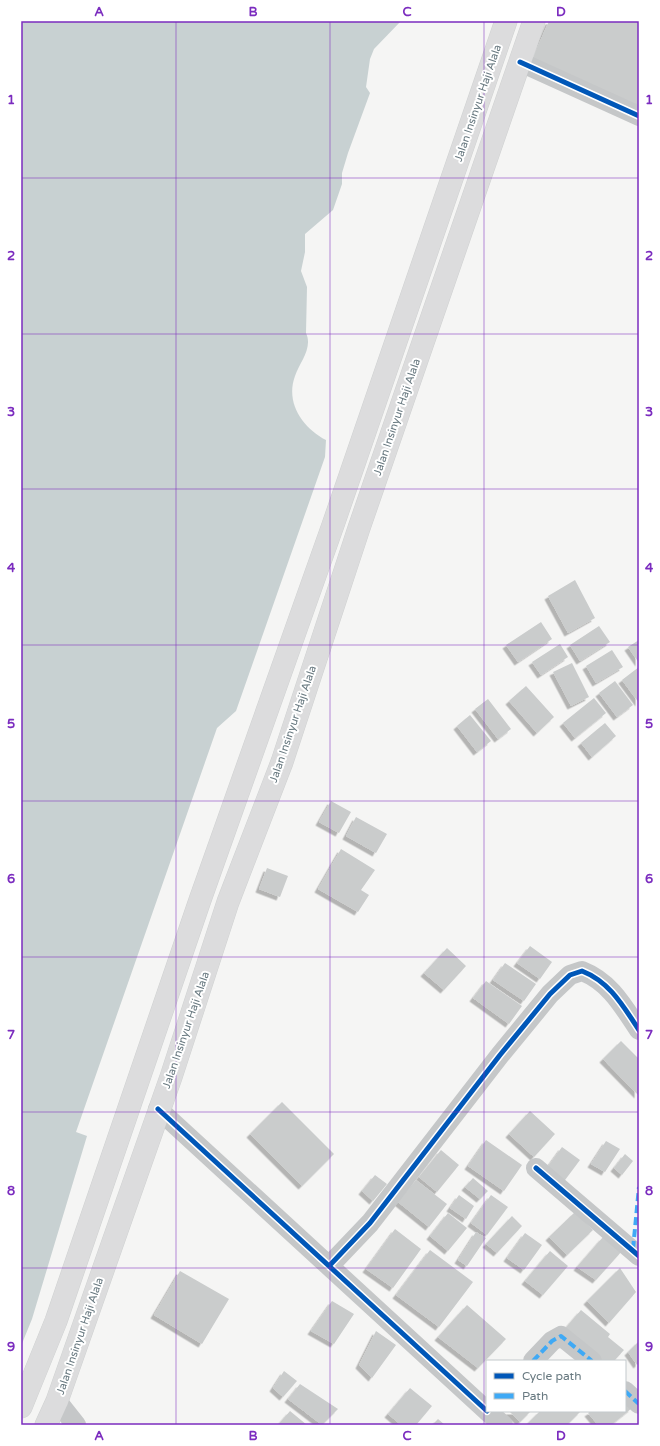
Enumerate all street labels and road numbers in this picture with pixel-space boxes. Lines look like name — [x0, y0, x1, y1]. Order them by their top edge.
street label: Jalan Insinyur Haji Alala — [452, 43, 504, 163]
street label: Jalan Insinyur Haji Alala — [371, 357, 423, 477]
street label: Jalan Insinyur Haji Alala — [267, 664, 319, 784]
street label: Jalan Insinyur Haji Alala — [160, 970, 212, 1090]
street label: Jalan Insinyur Haji Alala — [54, 1276, 106, 1396]

